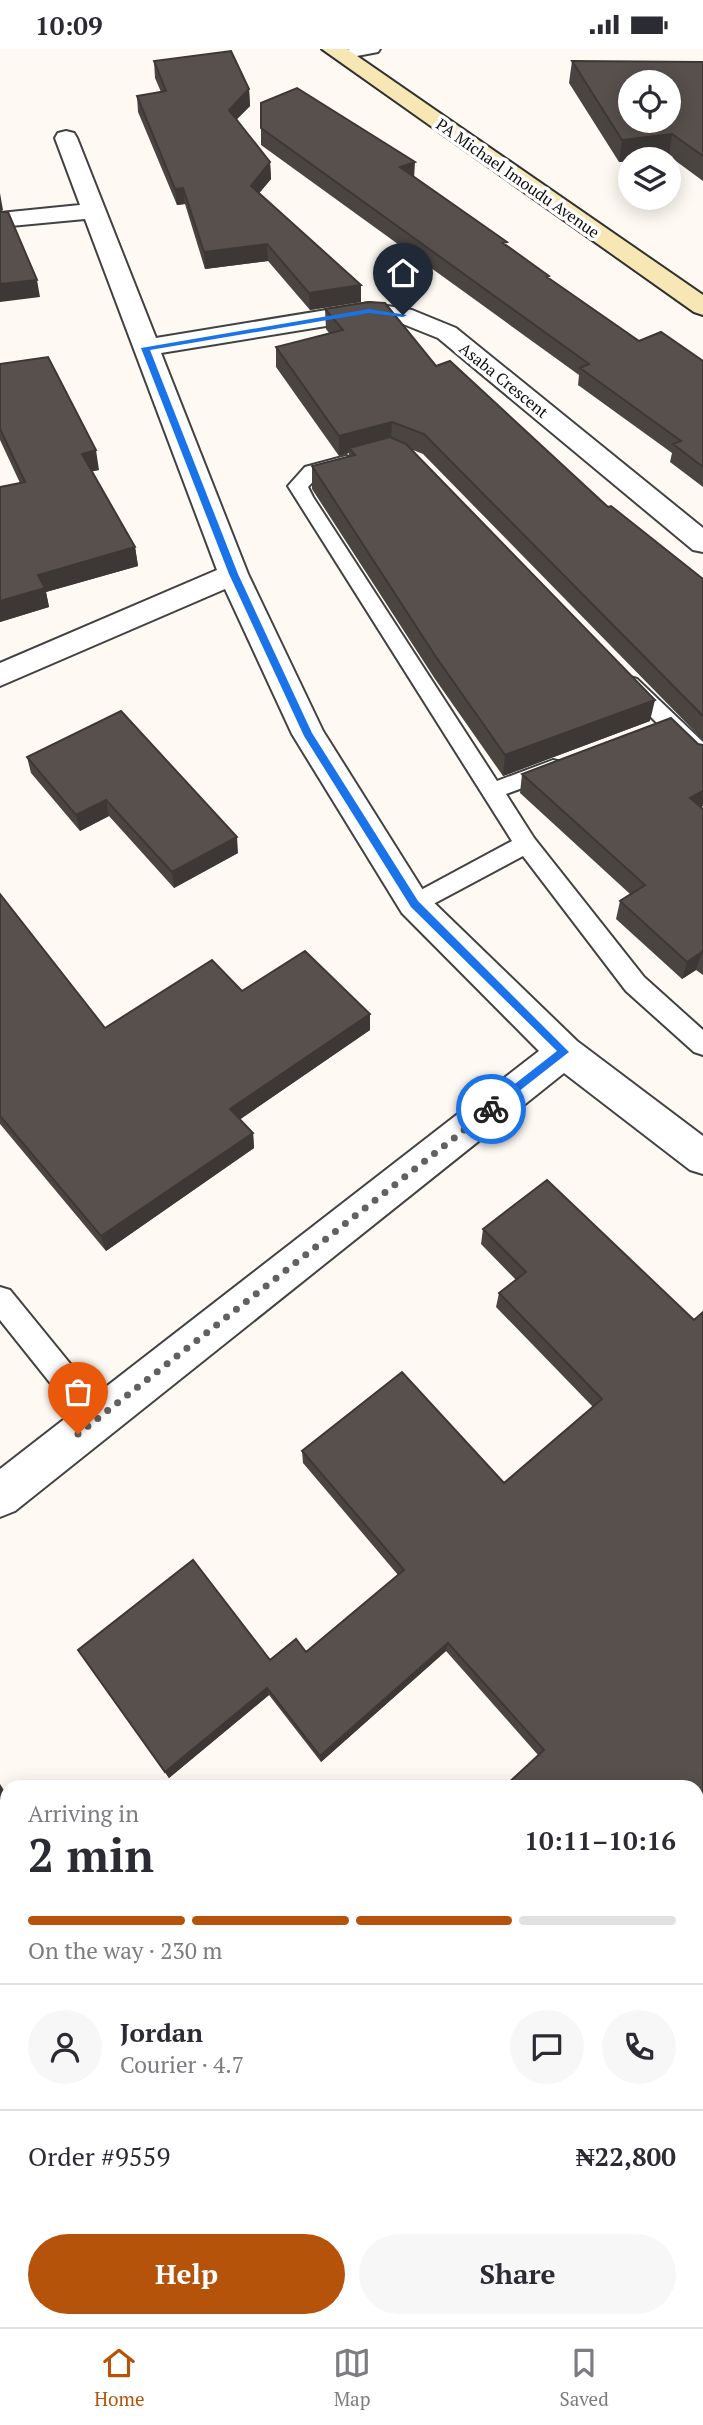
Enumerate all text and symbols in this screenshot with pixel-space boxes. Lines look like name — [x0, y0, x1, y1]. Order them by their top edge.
text: 10:09 — [35, 8, 103, 42]
map controls — [618, 70, 681, 210]
button: locate — [618, 70, 681, 133]
street label: PA Michael Imoudu Avenue — [432, 113, 604, 243]
button: layers — [618, 147, 681, 210]
pin — [373, 243, 433, 315]
icon: home — [384, 254, 422, 292]
street label: Asaba Crescent — [455, 337, 553, 423]
courier — [456, 1074, 526, 1144]
icon: bike — [472, 1090, 510, 1128]
pin — [48, 1362, 108, 1434]
icon: bag — [59, 1373, 97, 1411]
text: Arriving in — [28, 1798, 139, 1829]
text: 10:11–10:16 — [524, 1823, 676, 1857]
text: 2 min — [28, 1824, 154, 1885]
text: On the way · 230 m — [28, 1935, 222, 1966]
button: person — [28, 2010, 102, 2084]
button: chat — [510, 2010, 584, 2084]
button: phone — [602, 2010, 676, 2084]
text: Jordan — [120, 2015, 203, 2049]
text: Courier · 4.7 — [120, 2049, 244, 2080]
text: Order #9559 — [28, 2139, 170, 2173]
text: ₦22,800 — [576, 2139, 676, 2173]
button: Help — [28, 2234, 345, 2314]
button: Share — [359, 2234, 676, 2314]
tab: Home — [94, 2344, 145, 2411]
tab: Map — [333, 2344, 371, 2411]
tab: Saved — [560, 2344, 609, 2411]

